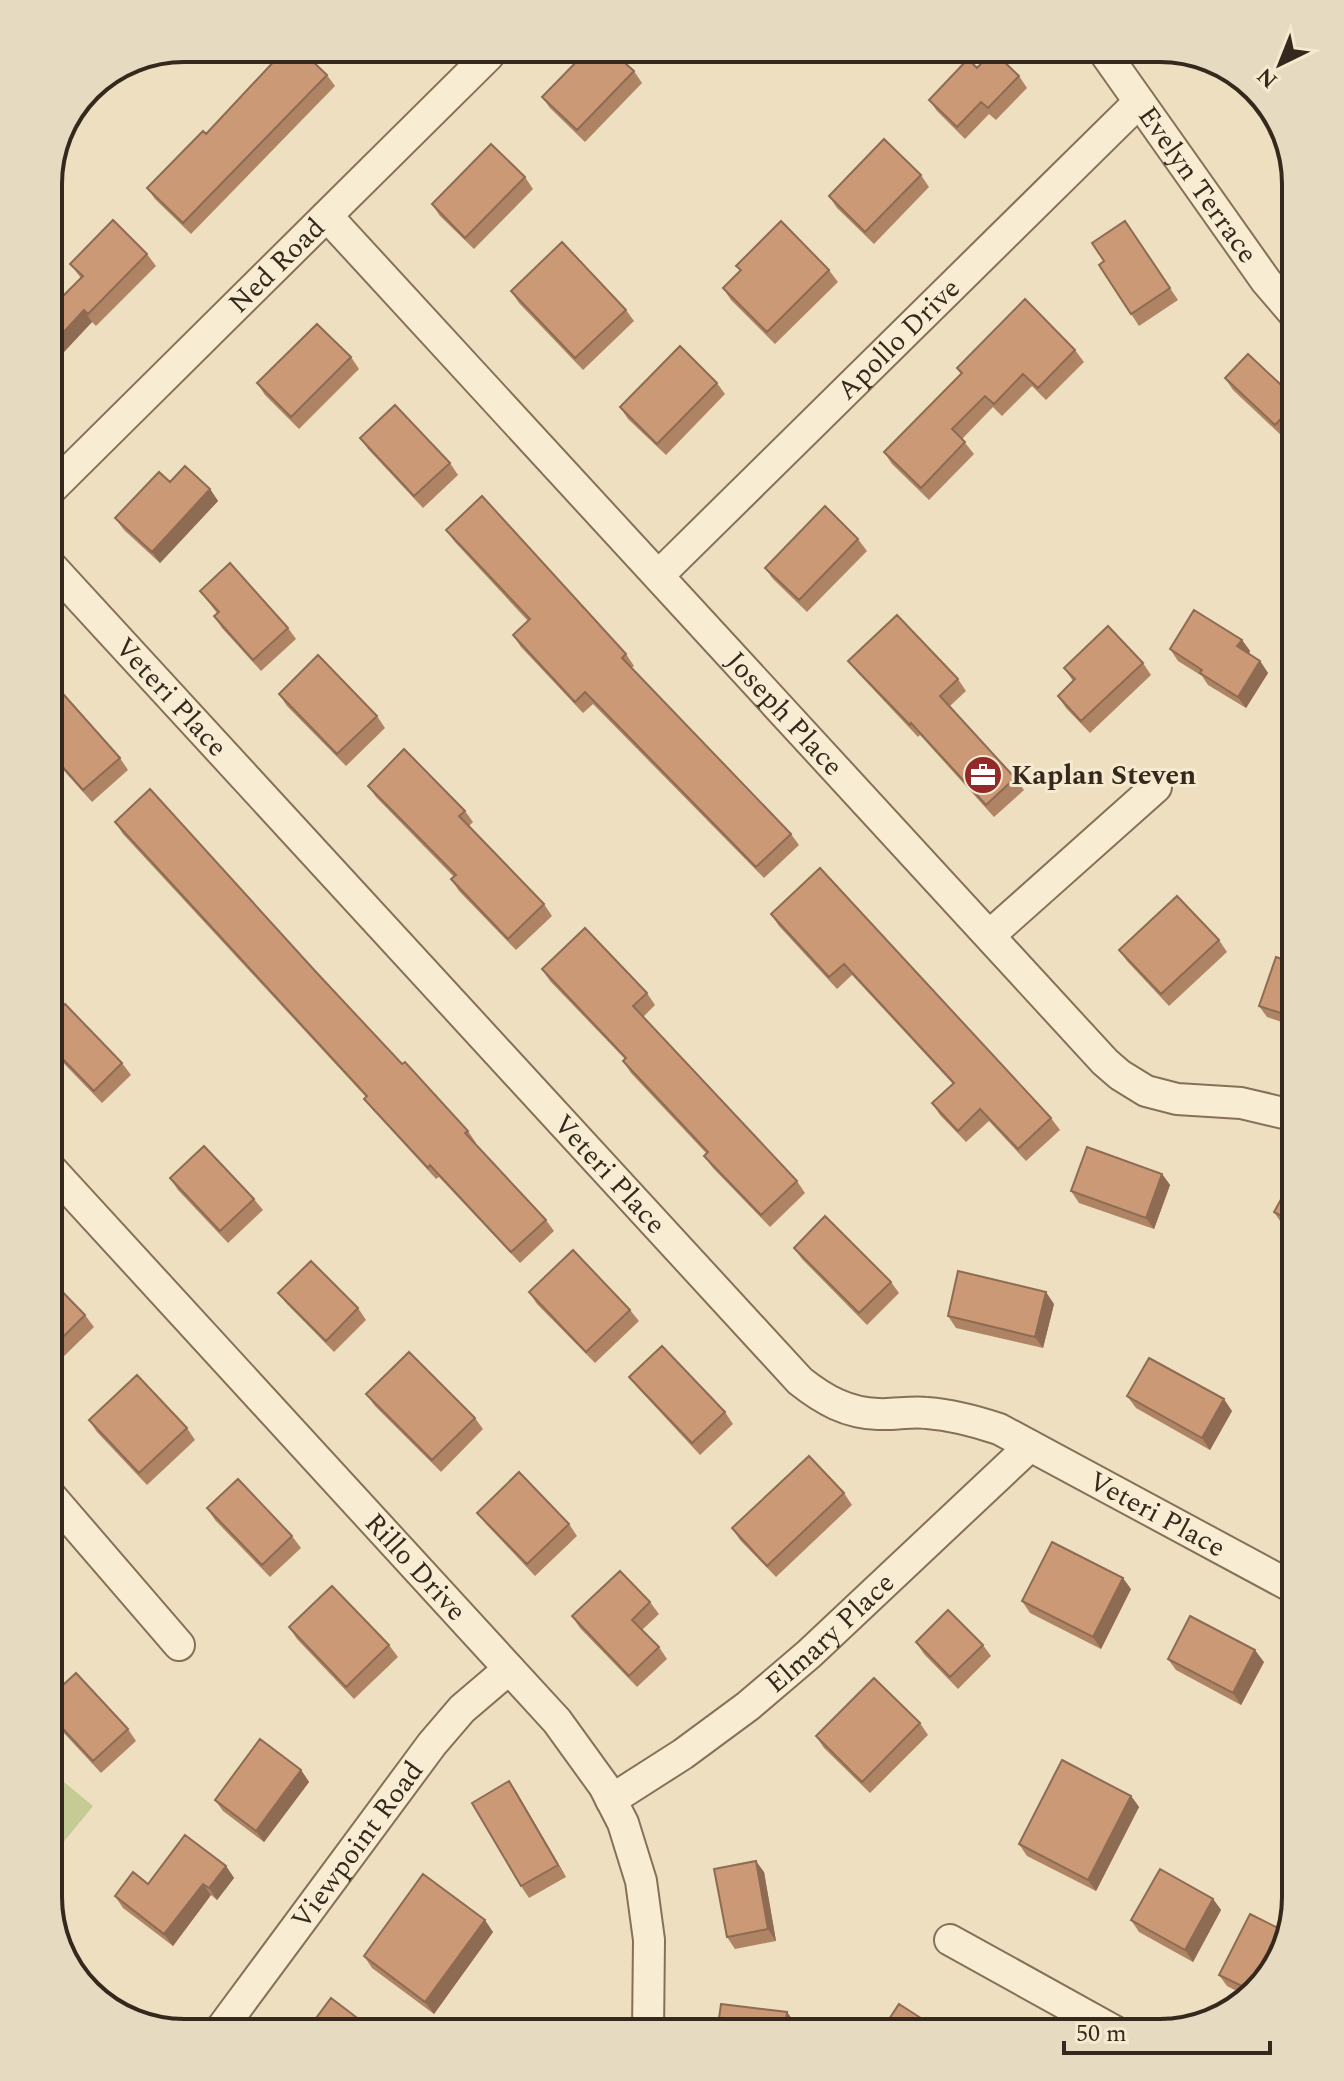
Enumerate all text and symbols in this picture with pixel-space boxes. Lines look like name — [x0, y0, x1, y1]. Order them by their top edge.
north arrow — [1240, 24, 1320, 104]
text: N — [1250, 59, 1285, 96]
street label: Evelyn Terrace — [1127, 97, 1269, 272]
street label: Ned Road — [218, 207, 335, 323]
street label: Apollo Drive — [826, 268, 970, 410]
street label: Veteri Place — [105, 627, 238, 767]
street label: Joseph Place — [716, 641, 854, 786]
office icon: Kaplan Steven — [962, 754, 1004, 796]
place label: Kaplan Steven — [1011, 754, 1196, 797]
street label: Veteri Place — [543, 1104, 676, 1244]
street label: Veteri Place — [1081, 1460, 1233, 1569]
street label: Rillo Drive — [354, 1503, 477, 1631]
street label: Elmary Place — [756, 1562, 904, 1704]
street label: Viewpoint Road — [280, 1752, 434, 1938]
scale bar — [1064, 2005, 1270, 2055]
text: 50 m — [1076, 2016, 1127, 2052]

